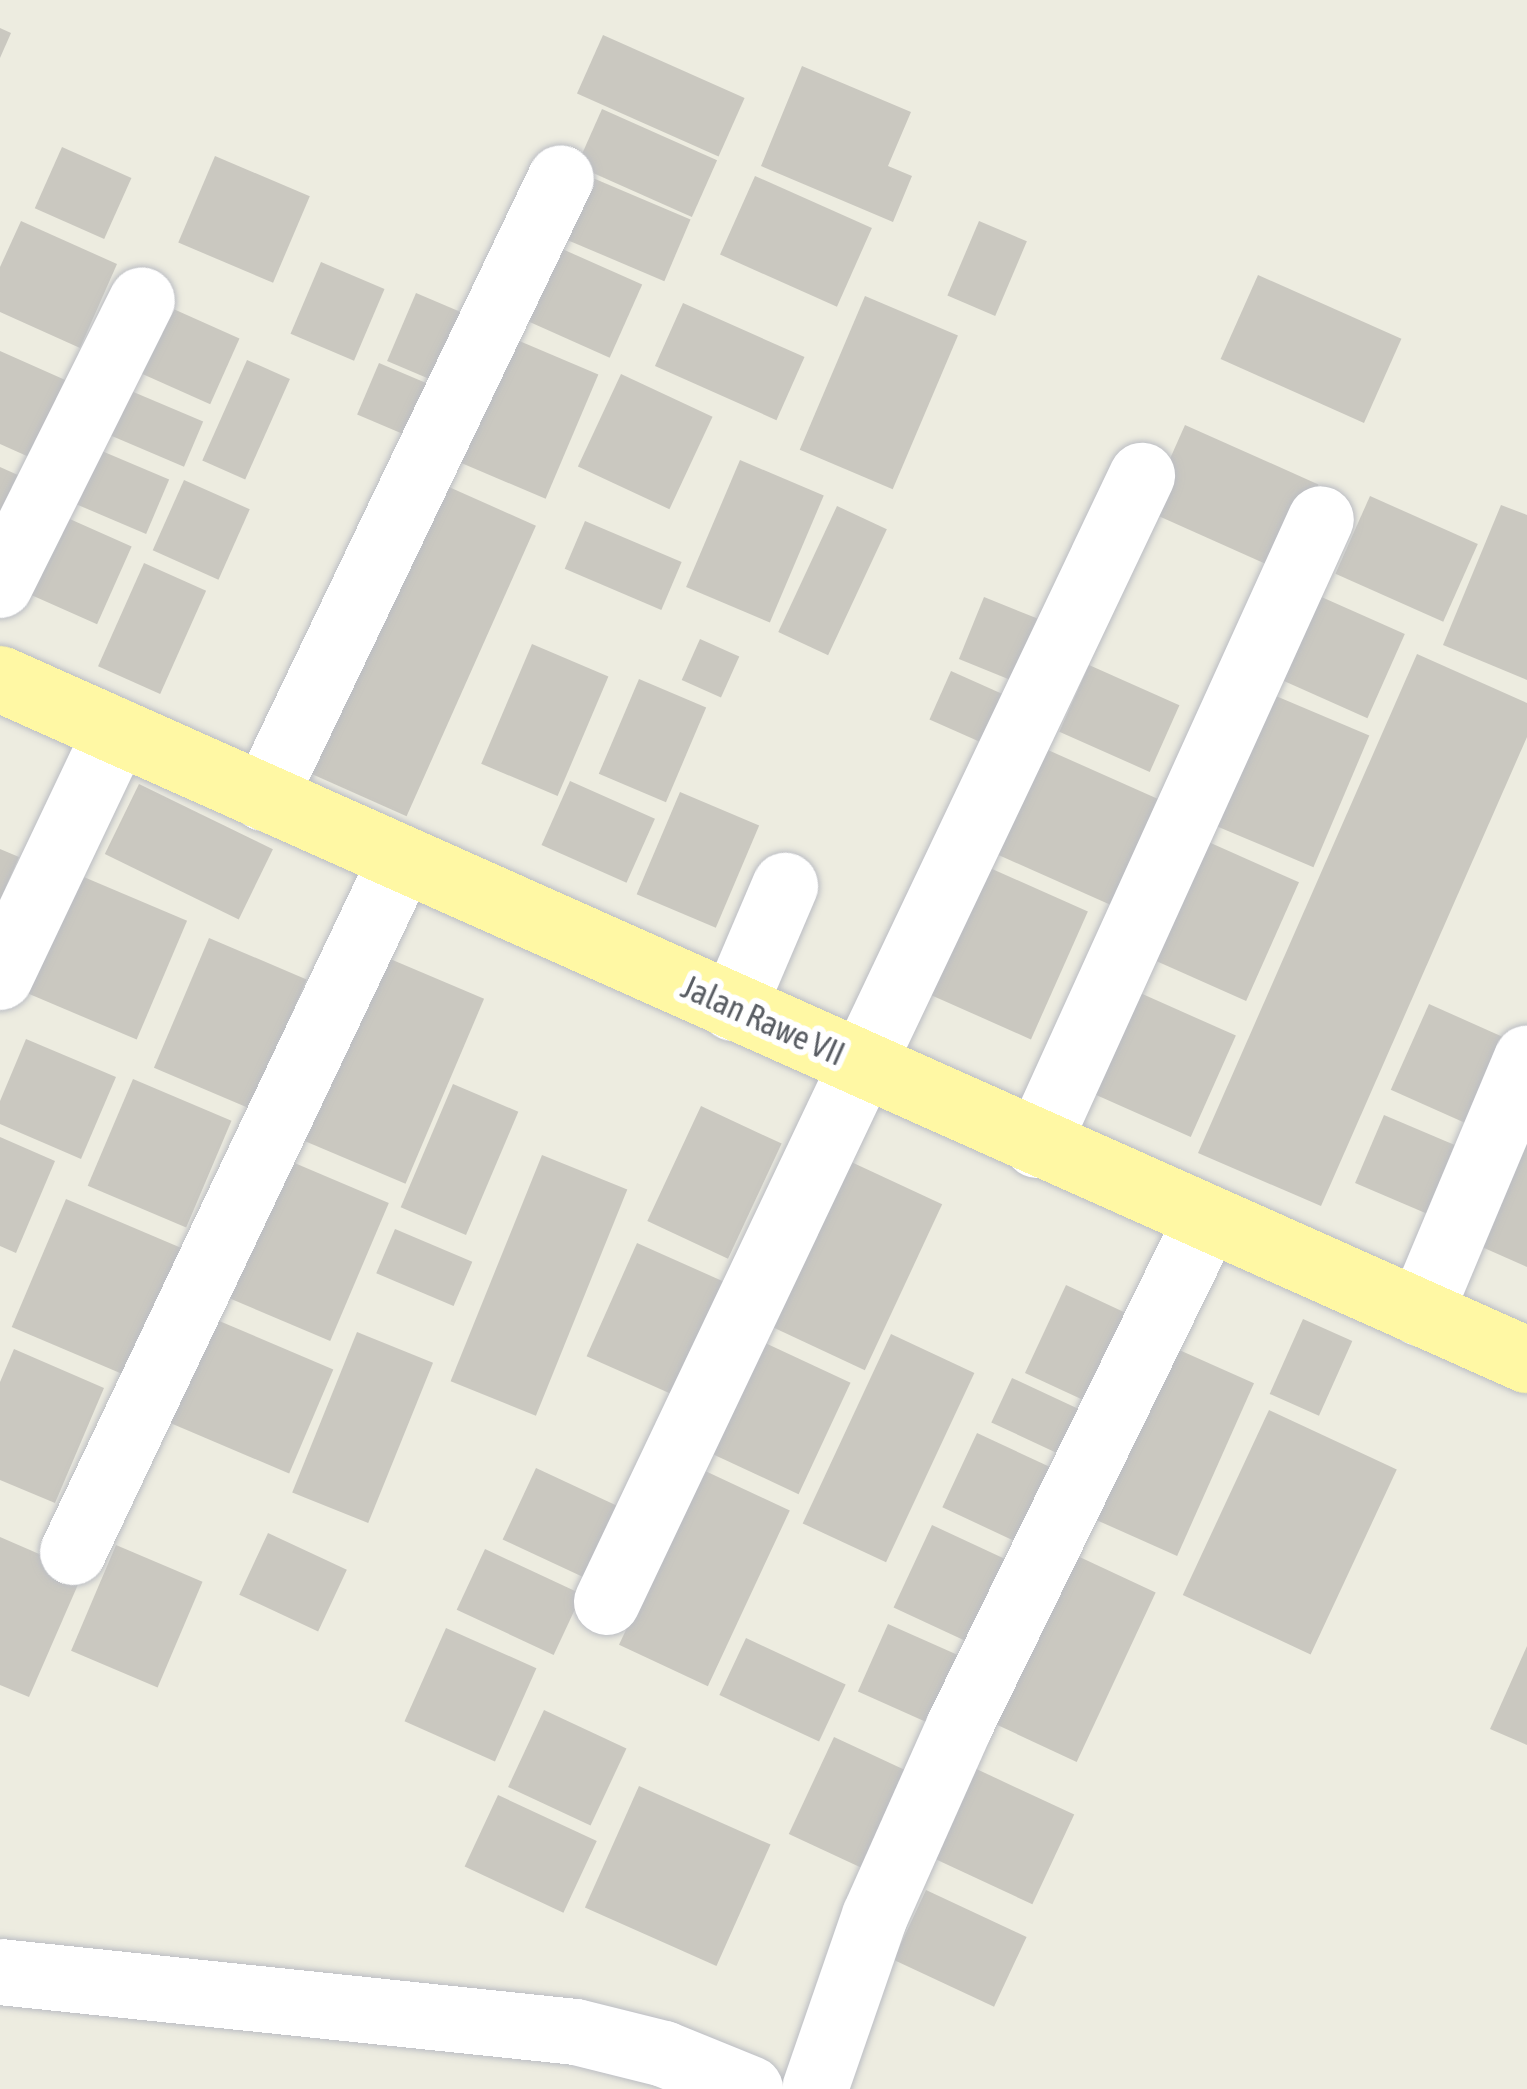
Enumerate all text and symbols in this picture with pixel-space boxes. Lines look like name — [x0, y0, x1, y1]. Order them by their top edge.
street label: Jalan Rawe VII — [675, 967, 851, 1075]

